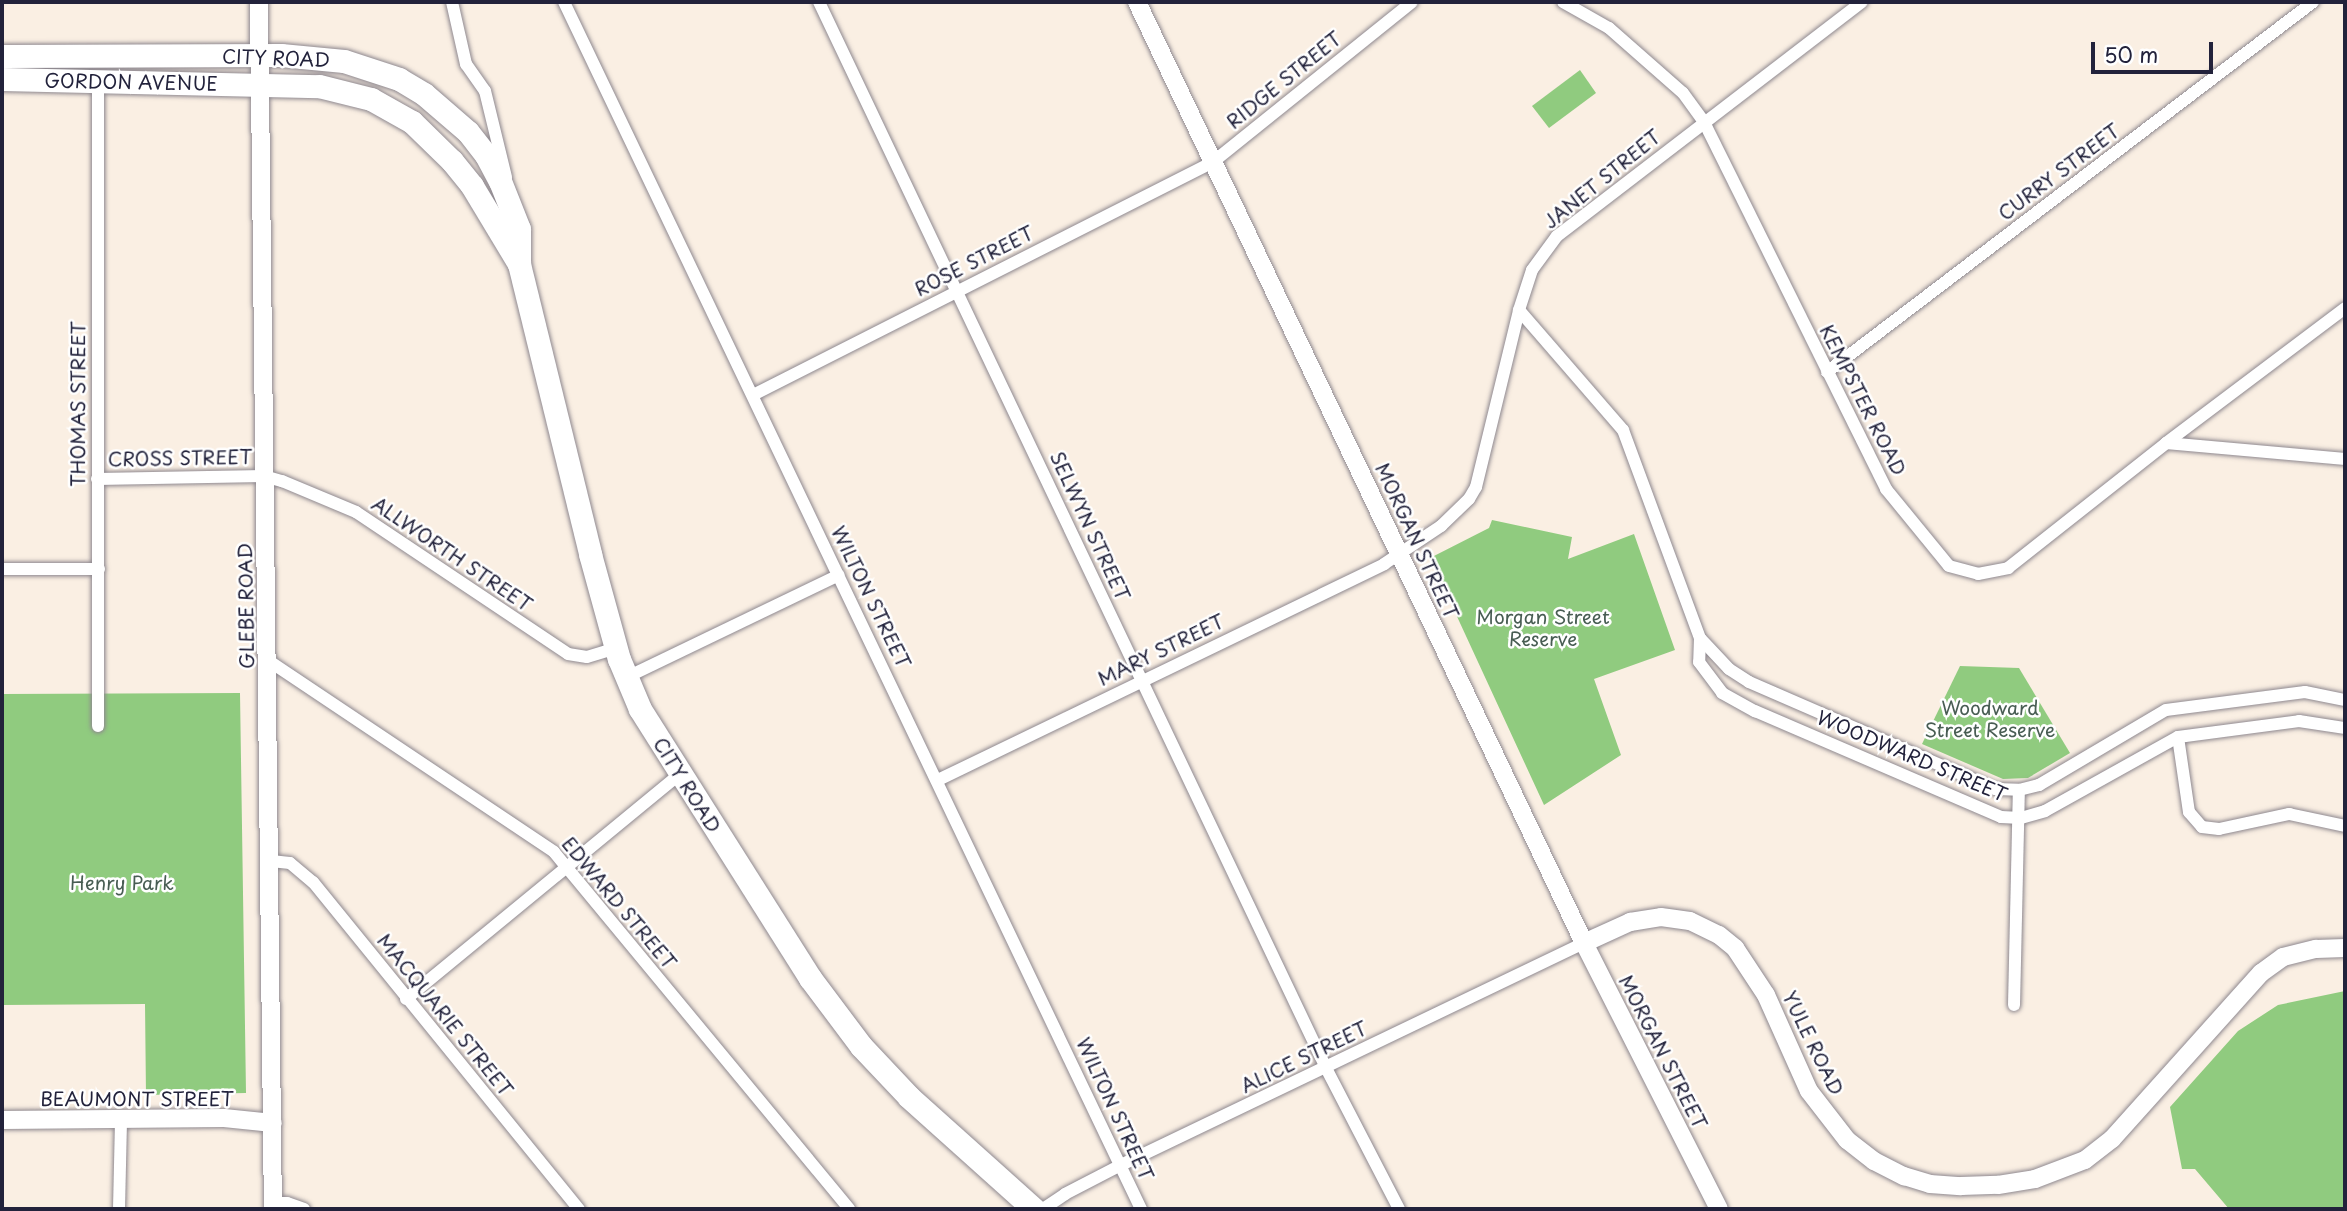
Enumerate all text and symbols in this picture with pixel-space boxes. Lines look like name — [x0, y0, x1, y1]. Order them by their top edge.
street label: RIDGE STREET — [1221, 26, 1347, 134]
scale bar — [2095, 28, 2218, 72]
text: 50 m — [2104, 38, 2158, 70]
street label: CITY ROAD — [222, 45, 330, 71]
street label: GORDON AVENUE — [44, 69, 218, 95]
street label: CURRY STREET — [1993, 119, 2125, 225]
street label: JANET STREET — [1538, 124, 1666, 234]
street label: ROSE STREET — [910, 221, 1038, 301]
street label: KEMPSTER ROAD — [1815, 320, 1911, 480]
street label: THOMAS STREET — [67, 321, 89, 487]
street label: CROSS STREET — [107, 445, 253, 471]
street label: SELWYN STREET — [1045, 448, 1135, 604]
street label: MORGAN STREET — [1370, 459, 1464, 623]
street label: ALLWORTH STREET — [367, 491, 537, 617]
street label: WILTON STREET — [826, 521, 916, 673]
street label: GLEBE ROAD — [233, 542, 259, 670]
park label: Morgan Street Reserve — [1476, 606, 1610, 650]
street label: MARY STREET — [1094, 609, 1228, 691]
park label: Woodward Street Reserve — [1924, 697, 2056, 741]
street label: WOODWARD STREET — [1812, 705, 2012, 807]
street label: CITY ROAD — [649, 733, 725, 837]
street label: EDWARD STREET — [556, 831, 682, 975]
park label: Henry Park — [70, 872, 174, 894]
street label: MACQUARIE STREET — [372, 928, 518, 1102]
street label: MORGAN STREET — [1614, 971, 1712, 1133]
street label: YULE ROAD — [1778, 987, 1848, 1099]
street label: ALICE STREET — [1237, 1016, 1371, 1098]
street label: WILTON STREET — [1071, 1033, 1159, 1185]
street label: BEAUMONT STREET — [39, 1088, 235, 1110]

